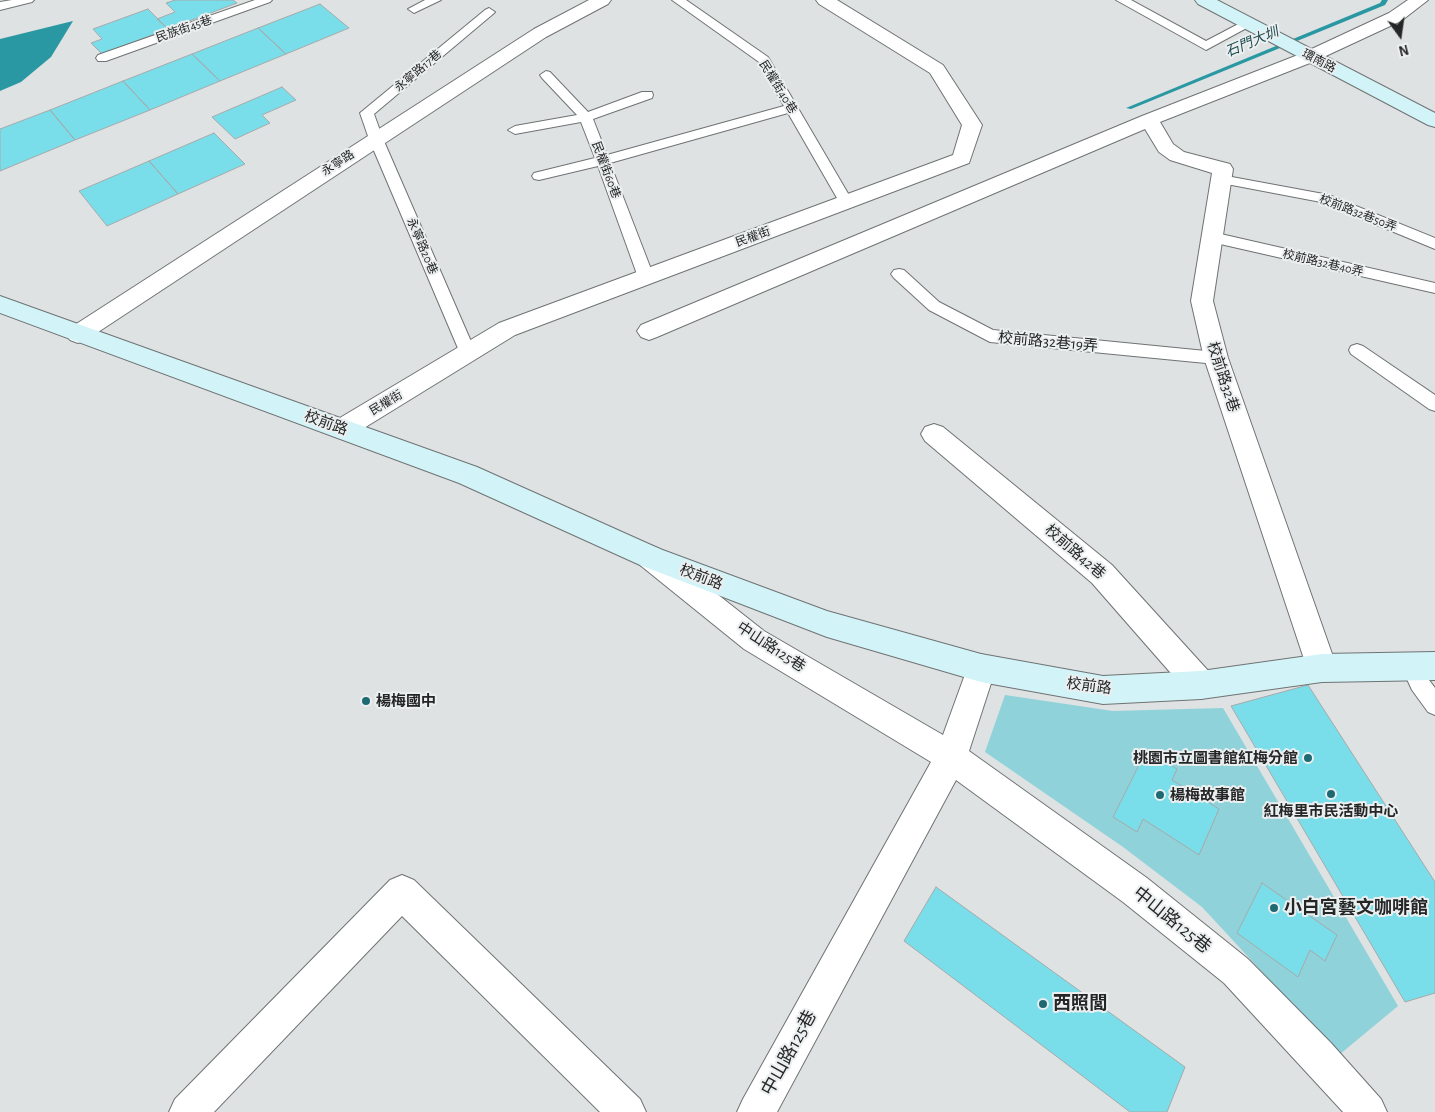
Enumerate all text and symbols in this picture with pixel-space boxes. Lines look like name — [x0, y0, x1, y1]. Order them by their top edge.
north arrow — [1375, 10, 1425, 60]
street label: 民族街45巷 — [154, 13, 214, 45]
water label: 石門大圳 — [1223, 23, 1281, 61]
text: N — [1397, 42, 1410, 58]
street label: 環南路 — [1300, 46, 1338, 76]
street label: 永寧路17巷 — [391, 47, 445, 95]
street label: 民權街40巷 — [756, 58, 800, 116]
street label: 民權街60巷 — [589, 139, 623, 201]
street label: 永寧路 — [319, 147, 357, 179]
street label: 校前路32巷50弄 — [1317, 192, 1399, 234]
street label: 永寧路20巷 — [404, 216, 440, 276]
street label: 民權街 — [734, 224, 772, 250]
street label: 校前路32巷40弄 — [1281, 247, 1365, 279]
street label: 校前路32巷19弄 — [997, 329, 1099, 355]
street label: 校前路32巷 — [1203, 340, 1243, 414]
street label: 民權街 — [367, 388, 405, 418]
street label: 校前路 — [302, 407, 350, 439]
street label: 校前路42巷 — [1041, 521, 1109, 583]
street label: 校前路 — [677, 561, 725, 593]
street label: 中山路125巷 — [733, 618, 809, 676]
street label: 校前路 — [1066, 674, 1112, 698]
place label: 楊梅國中 — [376, 692, 436, 710]
marker: 楊梅國中 — [360, 695, 372, 707]
place label: 桃園市立圖書館紅梅分館 — [1133, 749, 1298, 767]
marker: 桃園市立圖書館紅梅分館 — [1302, 752, 1314, 764]
place label: 楊梅故事館 — [1170, 786, 1245, 804]
marker: 紅梅里市民活動中心 — [1325, 788, 1337, 800]
marker: 楊梅故事館 — [1154, 789, 1166, 801]
place label: 紅梅里市民活動中心 — [1264, 802, 1398, 820]
street label: 中山路125巷 — [1129, 882, 1215, 958]
place label: 小白宮藝文咖啡館 — [1284, 897, 1428, 919]
marker: 小白宮藝文咖啡館 — [1268, 902, 1280, 914]
place label: 西照閭 — [1053, 993, 1107, 1015]
marker: 西照閭 — [1037, 998, 1049, 1010]
street label: 中山路125巷 — [757, 1007, 821, 1099]

